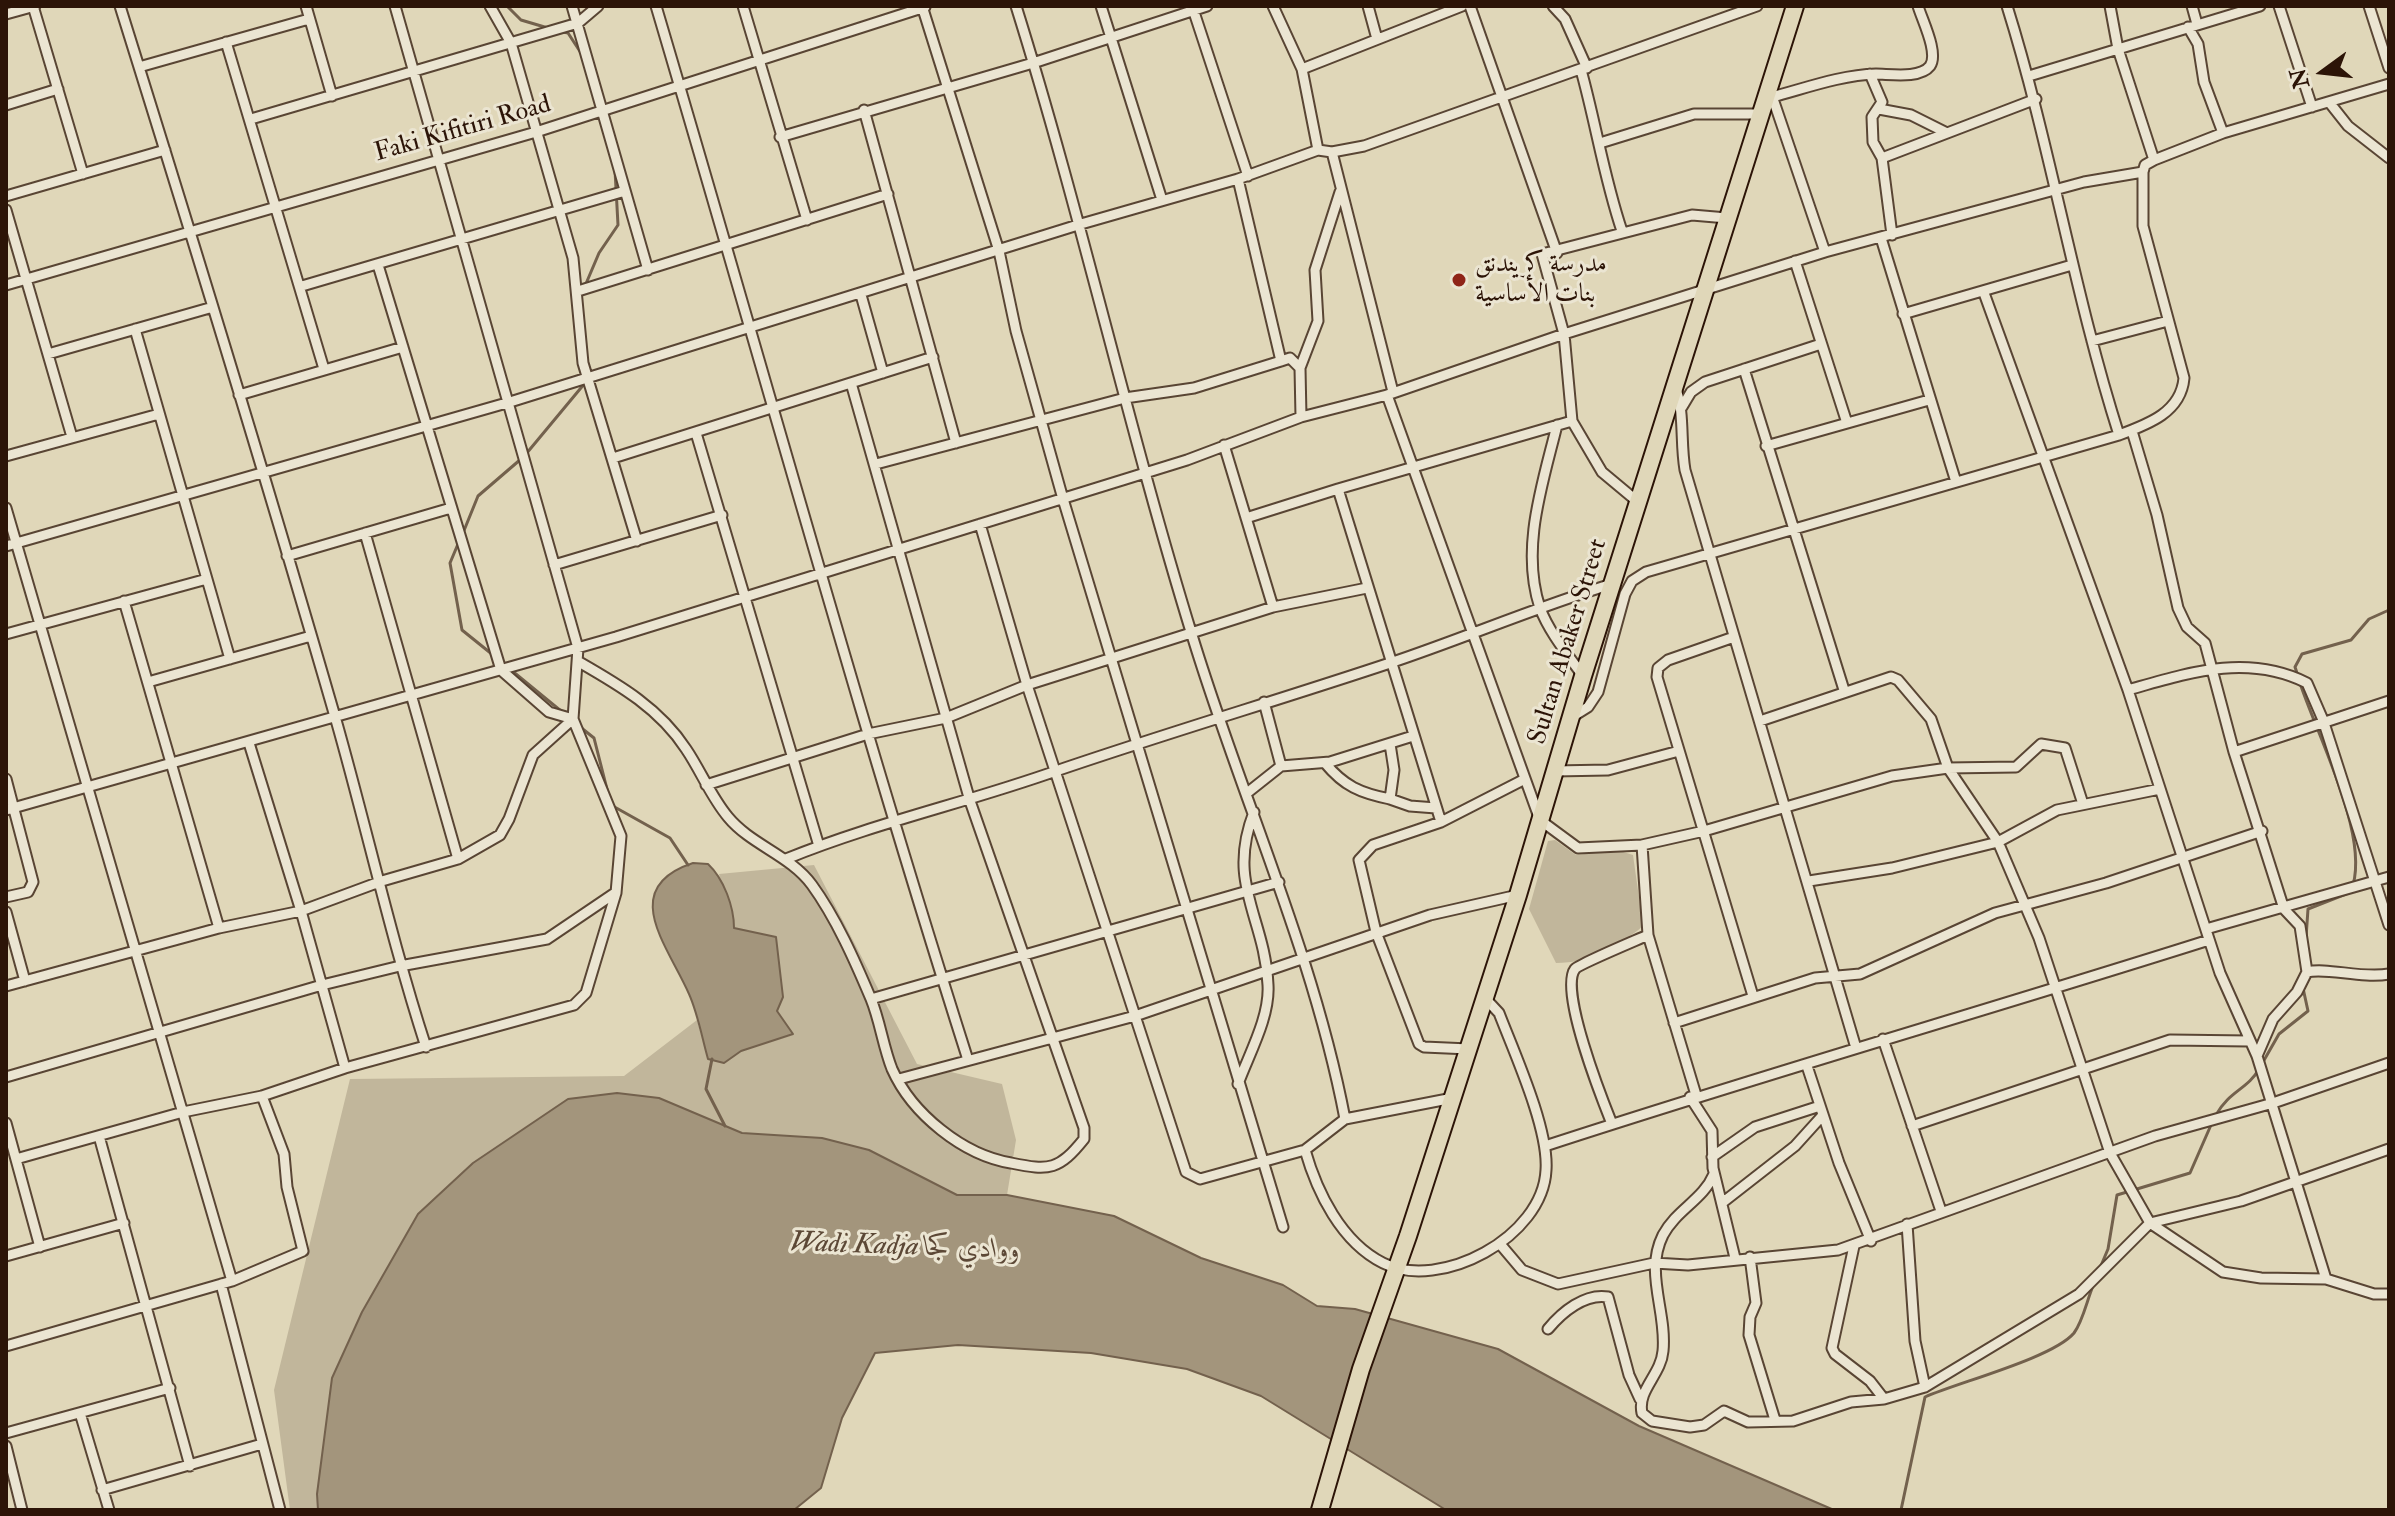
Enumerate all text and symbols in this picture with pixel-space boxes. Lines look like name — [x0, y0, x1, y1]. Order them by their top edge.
north arrow — [2283, 32, 2363, 112]
text: N — [2284, 65, 2316, 91]
street label: Faki Kifitiri Road — [371, 90, 555, 170]
place label: مدرسة كريندنق بنات الأساسية — [1475, 249, 1607, 310]
marker: مدرسة كريندنق بنات الأساسية — [1450, 271, 1468, 289]
street label: Sultan Abaker Street — [1523, 536, 1615, 748]
water label: Wadi Kadja ووادي كجا — [789, 1227, 1021, 1269]

